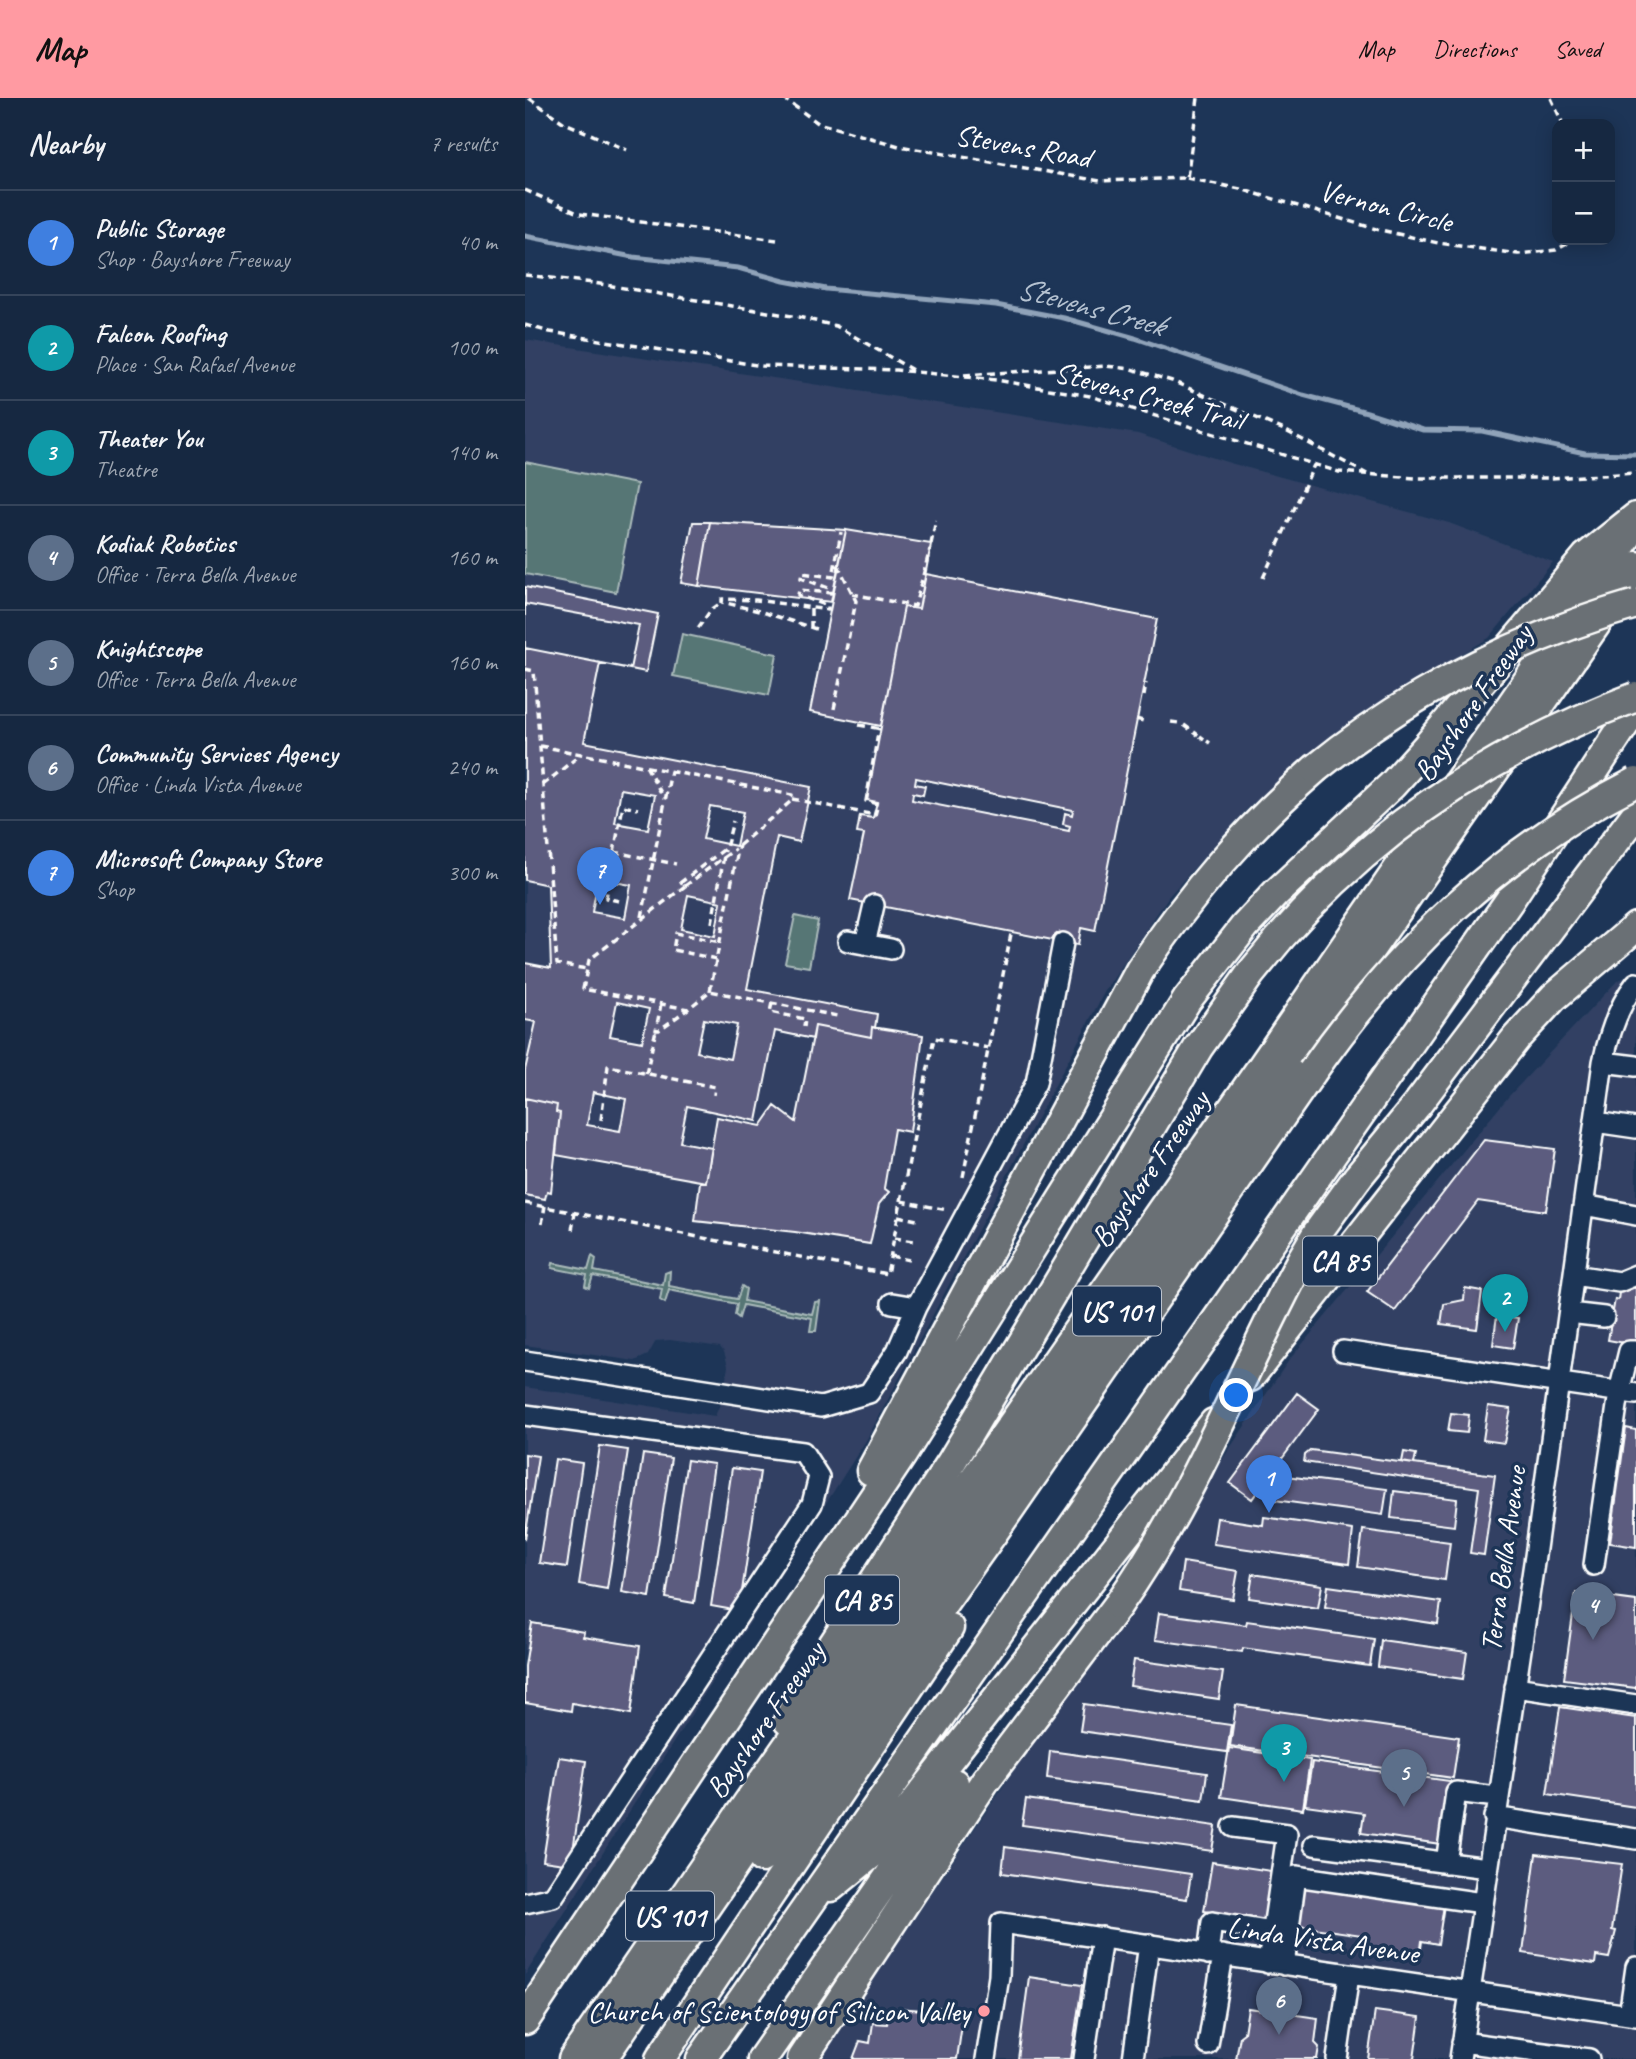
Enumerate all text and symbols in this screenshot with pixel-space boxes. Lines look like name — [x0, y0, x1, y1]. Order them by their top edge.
text: Map — [35, 28, 86, 70]
text: Map — [1358, 34, 1395, 64]
text: Directions — [1433, 34, 1516, 64]
text: Saved — [1554, 34, 1601, 64]
street label: Stevens Road — [952, 115, 1098, 177]
map controls — [1552, 119, 1615, 245]
button: + — [1552, 119, 1615, 182]
text: Nearby — [28, 125, 104, 163]
text: 7 results — [430, 129, 497, 158]
street label: Vernon Circle — [1316, 171, 1458, 241]
button: − — [1552, 182, 1615, 245]
text: Public Storage — [95, 212, 224, 245]
text: 1 — [46, 228, 56, 257]
text: 40 m — [458, 228, 497, 257]
text: Shop · Bayshore Freeway — [95, 245, 290, 274]
water label: Stevens Creek — [1013, 267, 1175, 347]
text: Falcon Roofing — [95, 317, 226, 350]
text: 2 — [46, 333, 56, 362]
text: 100 m — [448, 333, 497, 362]
text: Place · San Rafael Avenue — [95, 350, 294, 379]
street label: Stevens Creek Trail — [1050, 353, 1252, 441]
text: Theater You — [95, 422, 203, 455]
text: 3 — [46, 438, 56, 467]
text: 140 m — [448, 438, 497, 467]
text: Theatre — [95, 455, 157, 484]
text: Kodiak Robotics — [95, 527, 235, 560]
text: 4 — [46, 543, 56, 572]
text: 160 m — [448, 543, 497, 572]
text: Office · Terra Bella Avenue — [95, 560, 295, 589]
street label: Bayshore Freeway — [1405, 615, 1543, 789]
text: Knightscope — [95, 632, 201, 665]
text: 5 — [46, 648, 56, 677]
text: 160 m — [448, 648, 497, 677]
text: Office · Terra Bella Avenue — [95, 665, 295, 694]
text: Community Services Agency — [95, 737, 338, 770]
text: 6 — [46, 753, 56, 782]
text: 240 m — [448, 753, 497, 782]
text: Office · Linda Vista Avenue — [95, 770, 301, 799]
text: Microsoft Company Store — [95, 842, 321, 875]
pin: 7 — [577, 847, 623, 905]
text: 7 — [46, 858, 56, 887]
text: 300 m — [448, 858, 497, 887]
text: Shop — [95, 875, 134, 904]
street label: Bayshore Freeway — [1082, 1081, 1220, 1255]
road number: CA 85 — [1303, 1236, 1377, 1286]
pin: 2 — [1482, 1274, 1528, 1332]
road number: US 101 — [1073, 1286, 1161, 1336]
your location — [1219, 1378, 1253, 1412]
pin: 1 — [1246, 1455, 1292, 1513]
street label: Terra Bella Avenue — [1471, 1462, 1535, 1654]
road number: CA 85 — [825, 1576, 899, 1624]
pin: 4 — [1570, 1582, 1616, 1640]
street label: Bayshore Freeway — [697, 1632, 835, 1806]
pin: 3 — [1261, 1724, 1307, 1782]
pin: 5 — [1381, 1749, 1427, 1807]
road number: US 101 — [626, 1892, 714, 1940]
street label: Linda Vista Avenue — [1225, 1908, 1424, 1973]
pin: 6 — [1256, 1977, 1302, 2035]
place label: Church of Scientology of Silicon Valley — [587, 1992, 973, 2030]
marker: Church of Scientology of Silicon Valley — [976, 2003, 992, 2019]

